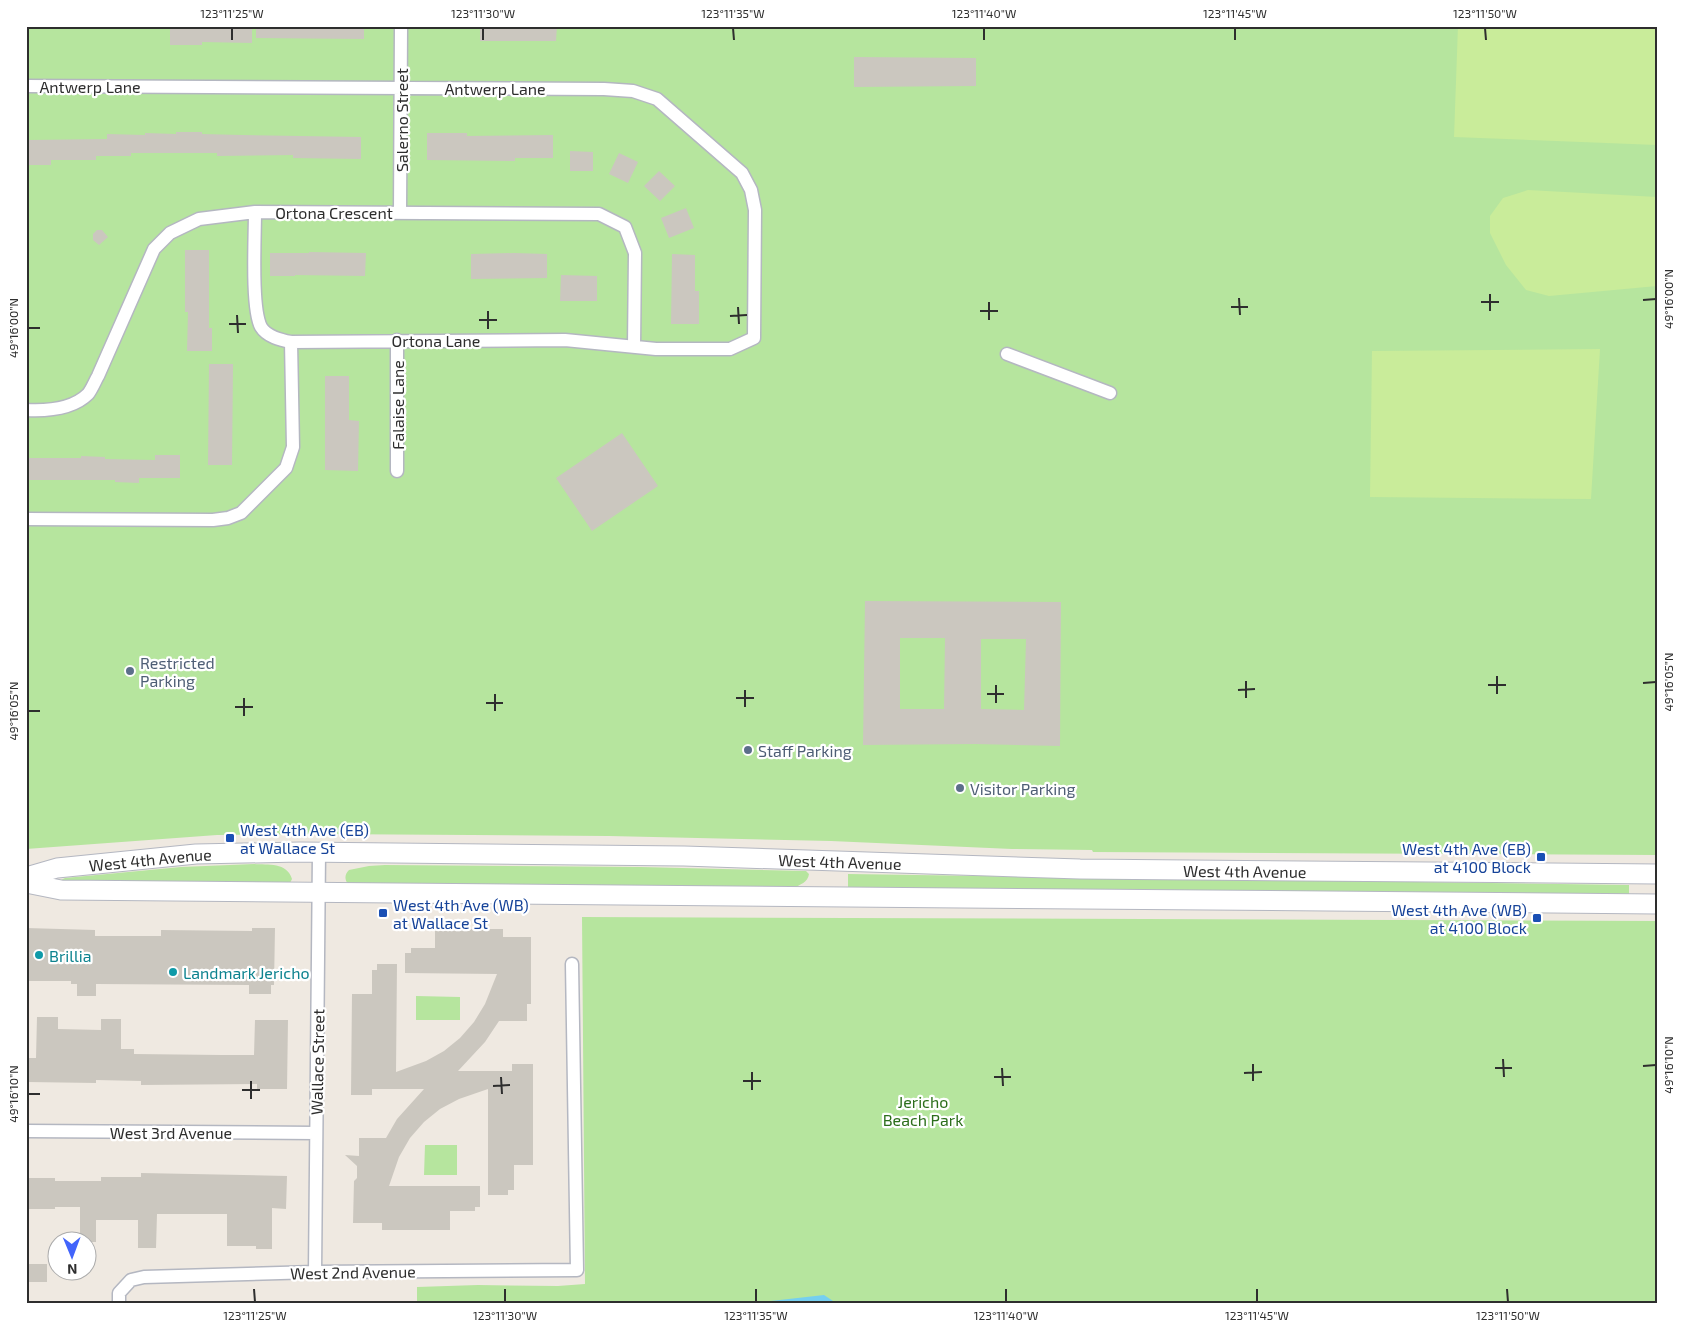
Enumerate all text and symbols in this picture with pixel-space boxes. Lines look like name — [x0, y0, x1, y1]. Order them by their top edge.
text: 123°11'25"W — [200, 6, 264, 20]
text: 123°11'30"W — [451, 6, 515, 20]
text: 123°11'35"W — [701, 6, 765, 20]
text: 123°11'40"W — [952, 6, 1016, 20]
text: 123°11'45"W — [1203, 6, 1267, 20]
text: 123°11'50"W — [1453, 6, 1517, 20]
street label: Salerno Street — [392, 68, 411, 172]
street label: Antwerp Lane — [39, 77, 141, 96]
street label: Antwerp Lane — [444, 79, 546, 98]
street label: Ortona Crescent — [275, 203, 393, 222]
text: 49°16'00"N — [1661, 269, 1675, 329]
text: 49°16'00"N — [6, 298, 20, 358]
street label: Ortona Lane — [392, 331, 480, 350]
street label: Falaise Lane — [388, 360, 407, 450]
text: 49°16'05"N — [1661, 652, 1675, 712]
place label: Restricted Parking — [140, 653, 215, 690]
marker: Restricted Parking — [124, 665, 136, 677]
text: 49°16'05"N — [6, 681, 20, 741]
place label: Staff Parking — [758, 741, 852, 760]
marker: Staff Parking — [742, 744, 754, 756]
place label: Visitor Parking — [970, 779, 1076, 798]
marker: Visitor Parking — [954, 782, 966, 794]
place label: West 4th Ave (EB) at Wallace St — [240, 820, 369, 857]
marker: West 4th Ave (EB) at Wallace St — [224, 832, 236, 844]
place label: West 4th Ave (EB) at 4100 Block — [1402, 839, 1531, 876]
street label: West 4th Avenue — [88, 844, 212, 874]
street label: West 4th Avenue — [778, 850, 902, 873]
marker: West 4th Ave (EB) at 4100 Block — [1535, 851, 1547, 863]
street label: West 4th Avenue — [1183, 860, 1307, 880]
place label: West 4th Ave (WB) at Wallace St — [393, 895, 529, 932]
place label: West 4th Ave (WB) at 4100 Block — [1391, 900, 1527, 937]
marker: West 4th Ave (WB) at Wallace St — [377, 907, 389, 919]
marker: West 4th Ave (WB) at 4100 Block — [1531, 912, 1543, 924]
place label: Brillia — [49, 946, 92, 965]
marker: Brillia — [33, 949, 45, 961]
place label: Landmark Jericho — [183, 963, 310, 982]
marker: Landmark Jericho — [167, 966, 179, 978]
street label: Wallace Street — [307, 1009, 327, 1115]
text: 49°16'10"N — [1661, 1036, 1675, 1094]
text: 49°16'10"N — [6, 1065, 20, 1123]
park label: Jericho Beach Park — [883, 1092, 963, 1129]
street label: West 3rd Avenue — [110, 1123, 232, 1142]
north arrow — [48, 1232, 98, 1282]
text: N — [67, 1261, 77, 1278]
street label: West 2nd Avenue — [290, 1261, 416, 1283]
text: 123°11'25"W — [223, 1308, 287, 1322]
text: 123°11'30"W — [473, 1308, 537, 1322]
text: 123°11'35"W — [724, 1308, 788, 1322]
text: 123°11'40"W — [974, 1308, 1038, 1322]
text: 123°11'45"W — [1225, 1308, 1289, 1322]
text: 123°11'50"W — [1476, 1308, 1540, 1322]

